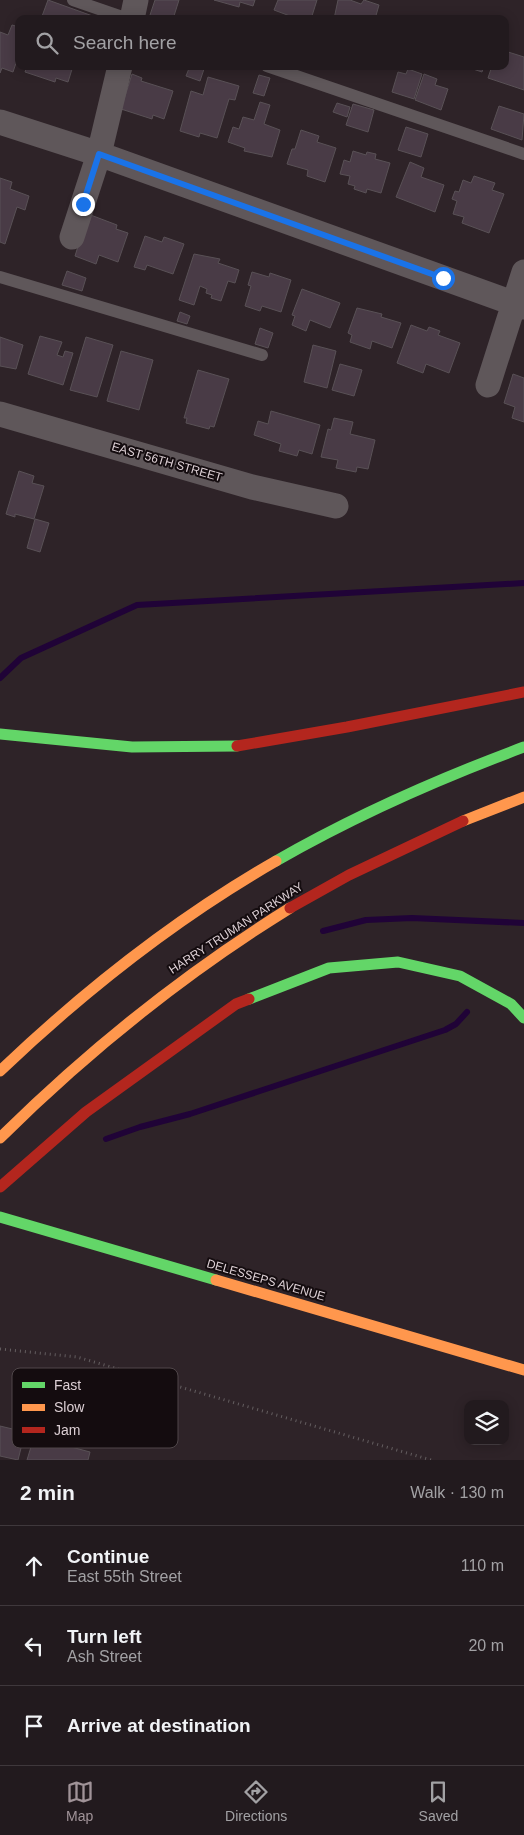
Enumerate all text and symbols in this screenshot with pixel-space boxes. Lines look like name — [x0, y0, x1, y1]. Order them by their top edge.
search box — [15, 15, 509, 70]
icon: search — [33, 29, 61, 57]
text: Search here — [73, 32, 177, 53]
route end — [72, 193, 95, 216]
route start — [432, 267, 455, 290]
street label: EAST 56TH STREET — [110, 439, 225, 485]
street label: HARRY TRUMAN PARKWAY — [166, 879, 306, 977]
street label: DELESSEPS AVENUE — [205, 1256, 327, 1304]
legend — [12, 1368, 178, 1448]
text: Fast — [54, 1377, 81, 1393]
text: Slow — [54, 1399, 85, 1415]
map controls — [464, 1400, 509, 1445]
button: layers — [464, 1400, 509, 1445]
text: Jam — [54, 1422, 80, 1438]
text: 2 min — [20, 1481, 75, 1504]
text: Walk · 130 m — [410, 1484, 504, 1501]
text: Continue — [67, 1546, 149, 1567]
icon: ahead — [20, 1552, 48, 1580]
text: 110 m — [461, 1557, 504, 1574]
text: East 55th Street — [67, 1568, 182, 1585]
text: Turn left — [67, 1626, 142, 1647]
icon: left — [20, 1632, 48, 1660]
text: 20 m — [468, 1637, 504, 1654]
text: Ash Street — [67, 1648, 142, 1665]
icon: arrive — [20, 1712, 48, 1740]
text: Arrive at destination — [67, 1715, 251, 1736]
tab: Map — [66, 1778, 94, 1824]
tab: Directions — [225, 1778, 287, 1824]
tab: Saved — [419, 1778, 458, 1824]

